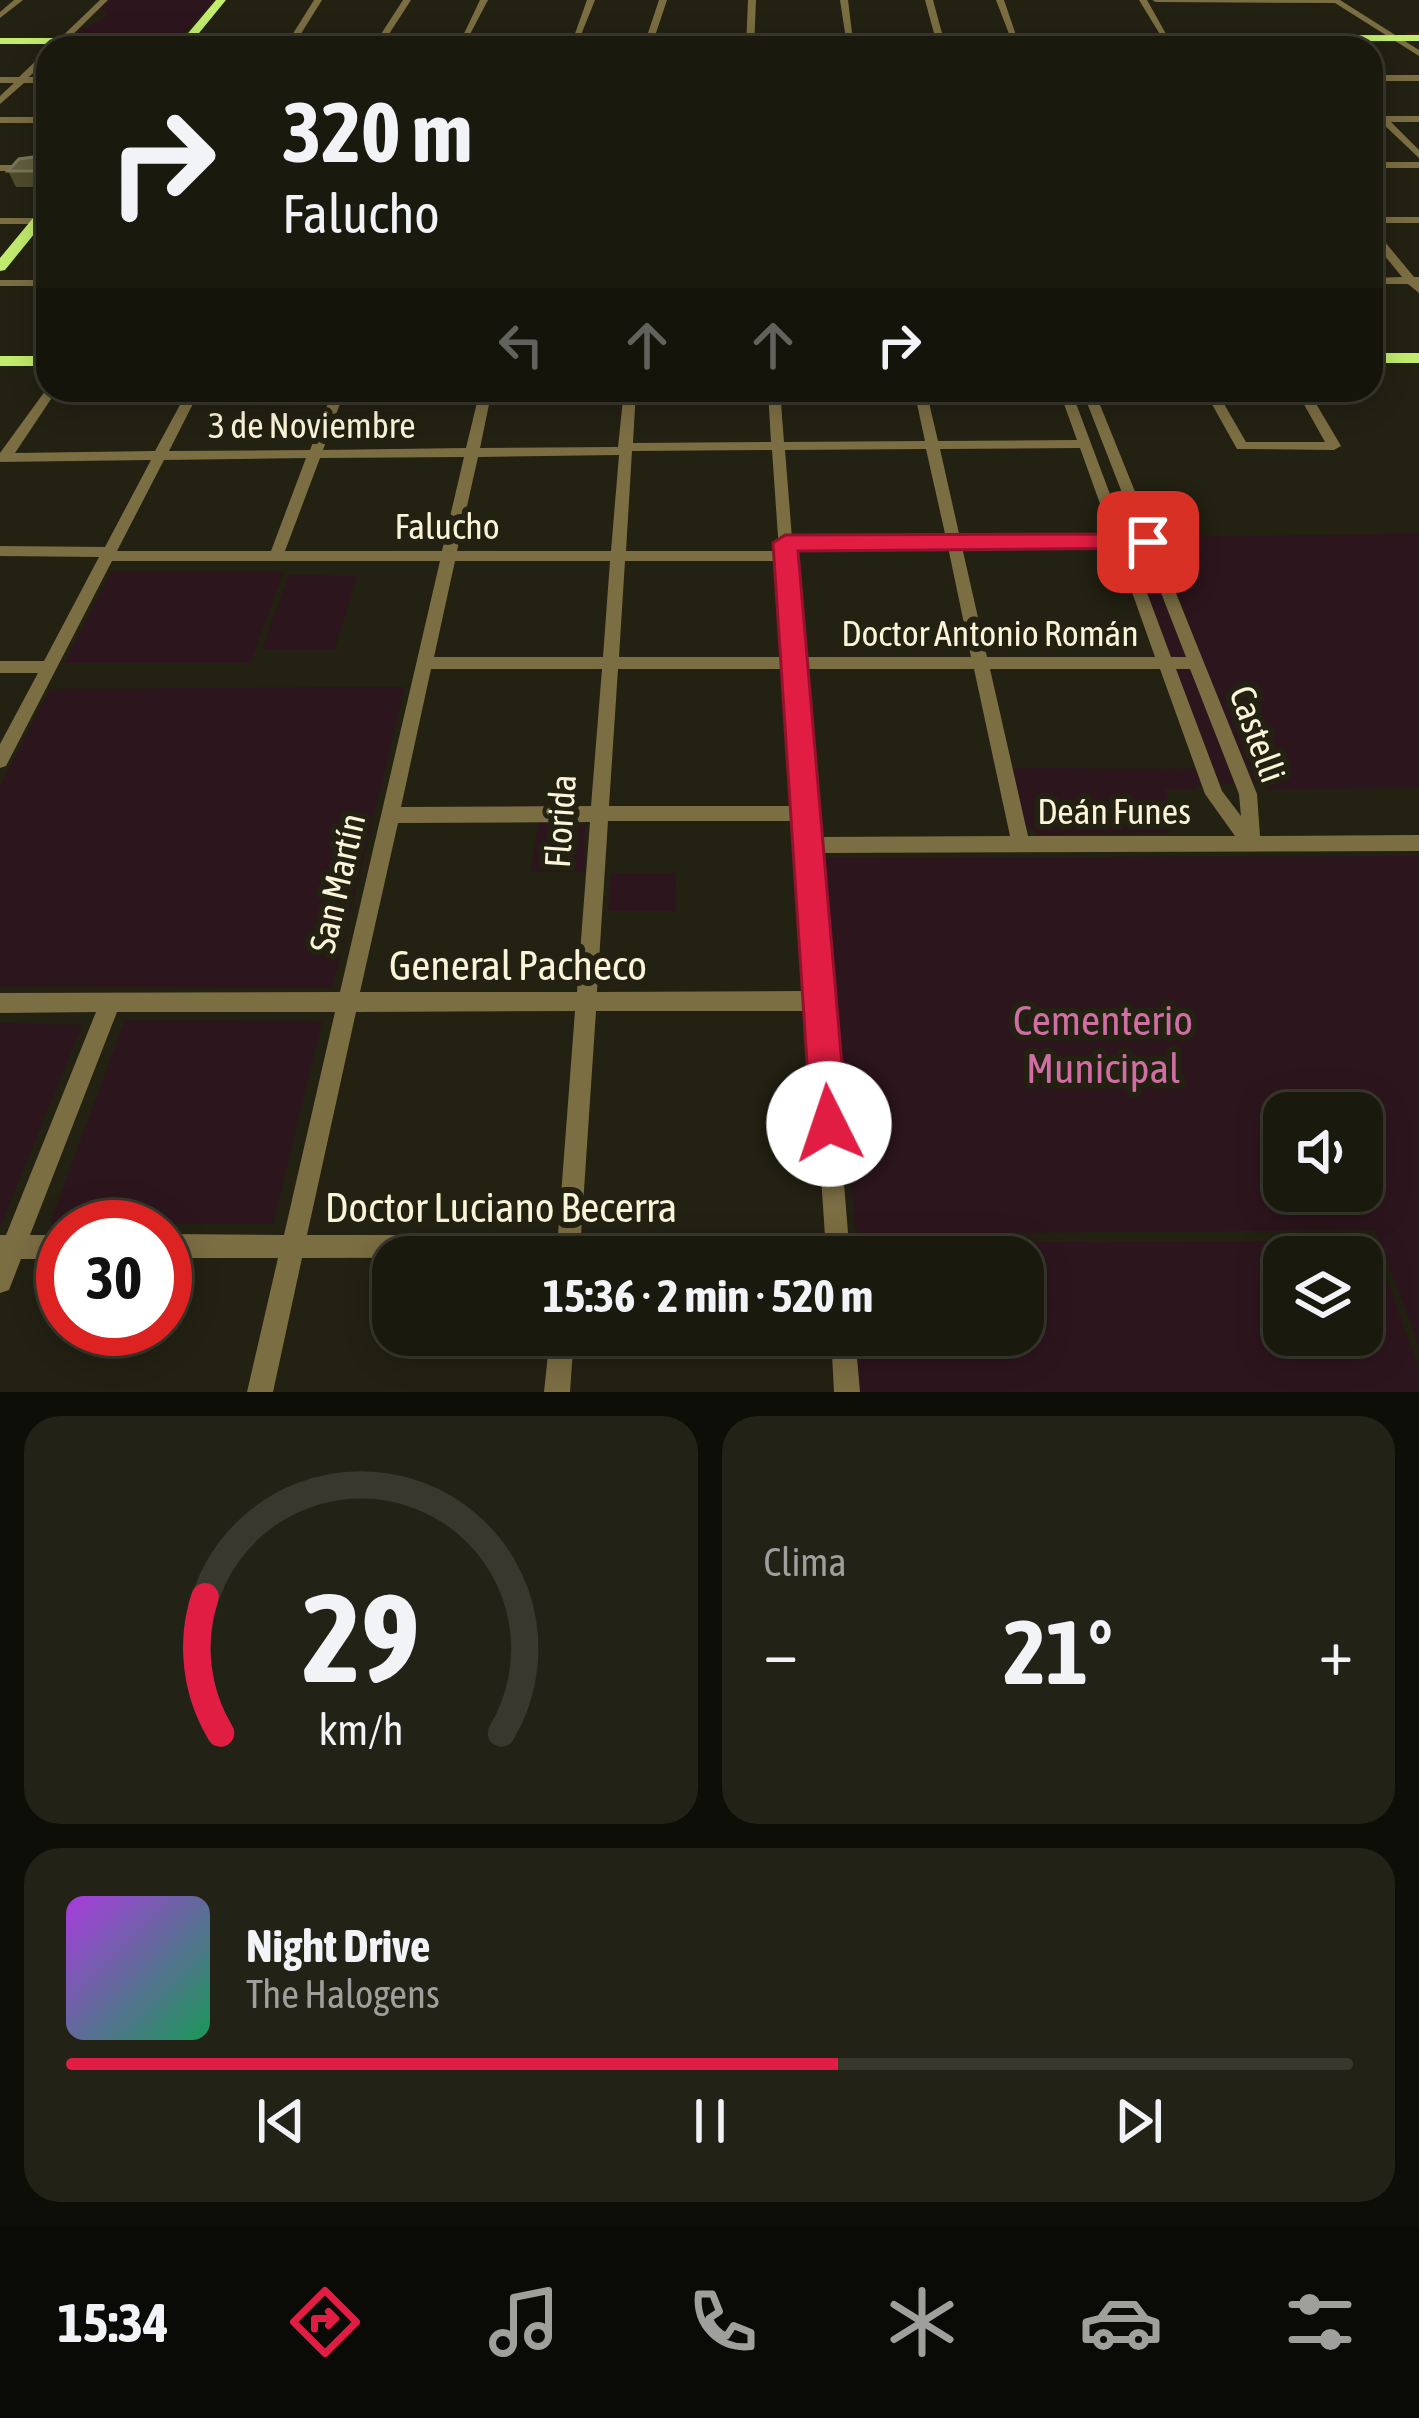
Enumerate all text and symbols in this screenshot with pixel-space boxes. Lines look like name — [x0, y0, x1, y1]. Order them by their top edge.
icon: right — [84, 84, 240, 240]
text: 320 m — [282, 84, 472, 180]
text: Falucho — [282, 183, 440, 244]
icon: left — [488, 312, 554, 378]
icon: ahead — [614, 312, 680, 378]
icon: ahead — [740, 312, 806, 378]
icon: right — [866, 312, 932, 378]
street label: 3 de Noviembre — [208, 404, 416, 446]
pin — [1097, 491, 1199, 593]
street label: Falucho — [394, 505, 500, 547]
icon: arrive — [1115, 509, 1181, 575]
street label: Doctor Antonio Román — [841, 612, 1139, 654]
street label: Castelli — [1221, 680, 1295, 788]
street label: Florida — [536, 773, 584, 869]
street label: Deán Funes — [1037, 790, 1191, 832]
street label: San Martín — [301, 809, 373, 957]
street label: General Pacheco — [389, 941, 647, 989]
park label: Cementerio Municipal — [1013, 996, 1193, 1092]
position arrow — [766, 1061, 892, 1187]
map controls — [1263, 1092, 1383, 1356]
button: sound — [1263, 1092, 1383, 1212]
street label: Doctor Luciano Becerra — [325, 1183, 677, 1231]
speed limit sign: 30 — [36, 1200, 192, 1356]
button: layers — [1263, 1236, 1383, 1356]
text: 15:36 · 2 min · 520 m — [543, 1270, 873, 1322]
text: Clima — [764, 1540, 847, 1584]
text: 29 — [302, 1565, 419, 1708]
text: 21° — [1004, 1600, 1113, 1703]
text: − — [764, 1613, 798, 1689]
text: + — [1319, 1613, 1353, 1689]
text: km/h — [318, 1705, 403, 1754]
text: Night Drive — [246, 1920, 431, 1972]
text: The Halogens — [246, 1972, 440, 2016]
icon: previous — [248, 2088, 314, 2154]
icon: pause — [677, 2088, 743, 2154]
icon: next — [1106, 2088, 1172, 2154]
icon: directions — [283, 2280, 367, 2364]
icon: music — [482, 2280, 566, 2364]
icon: phone — [681, 2280, 765, 2364]
icon: climate — [880, 2280, 964, 2364]
icon: car — [1079, 2280, 1163, 2364]
icon: filters — [1278, 2280, 1362, 2364]
text: 15:34 — [57, 2292, 169, 2353]

